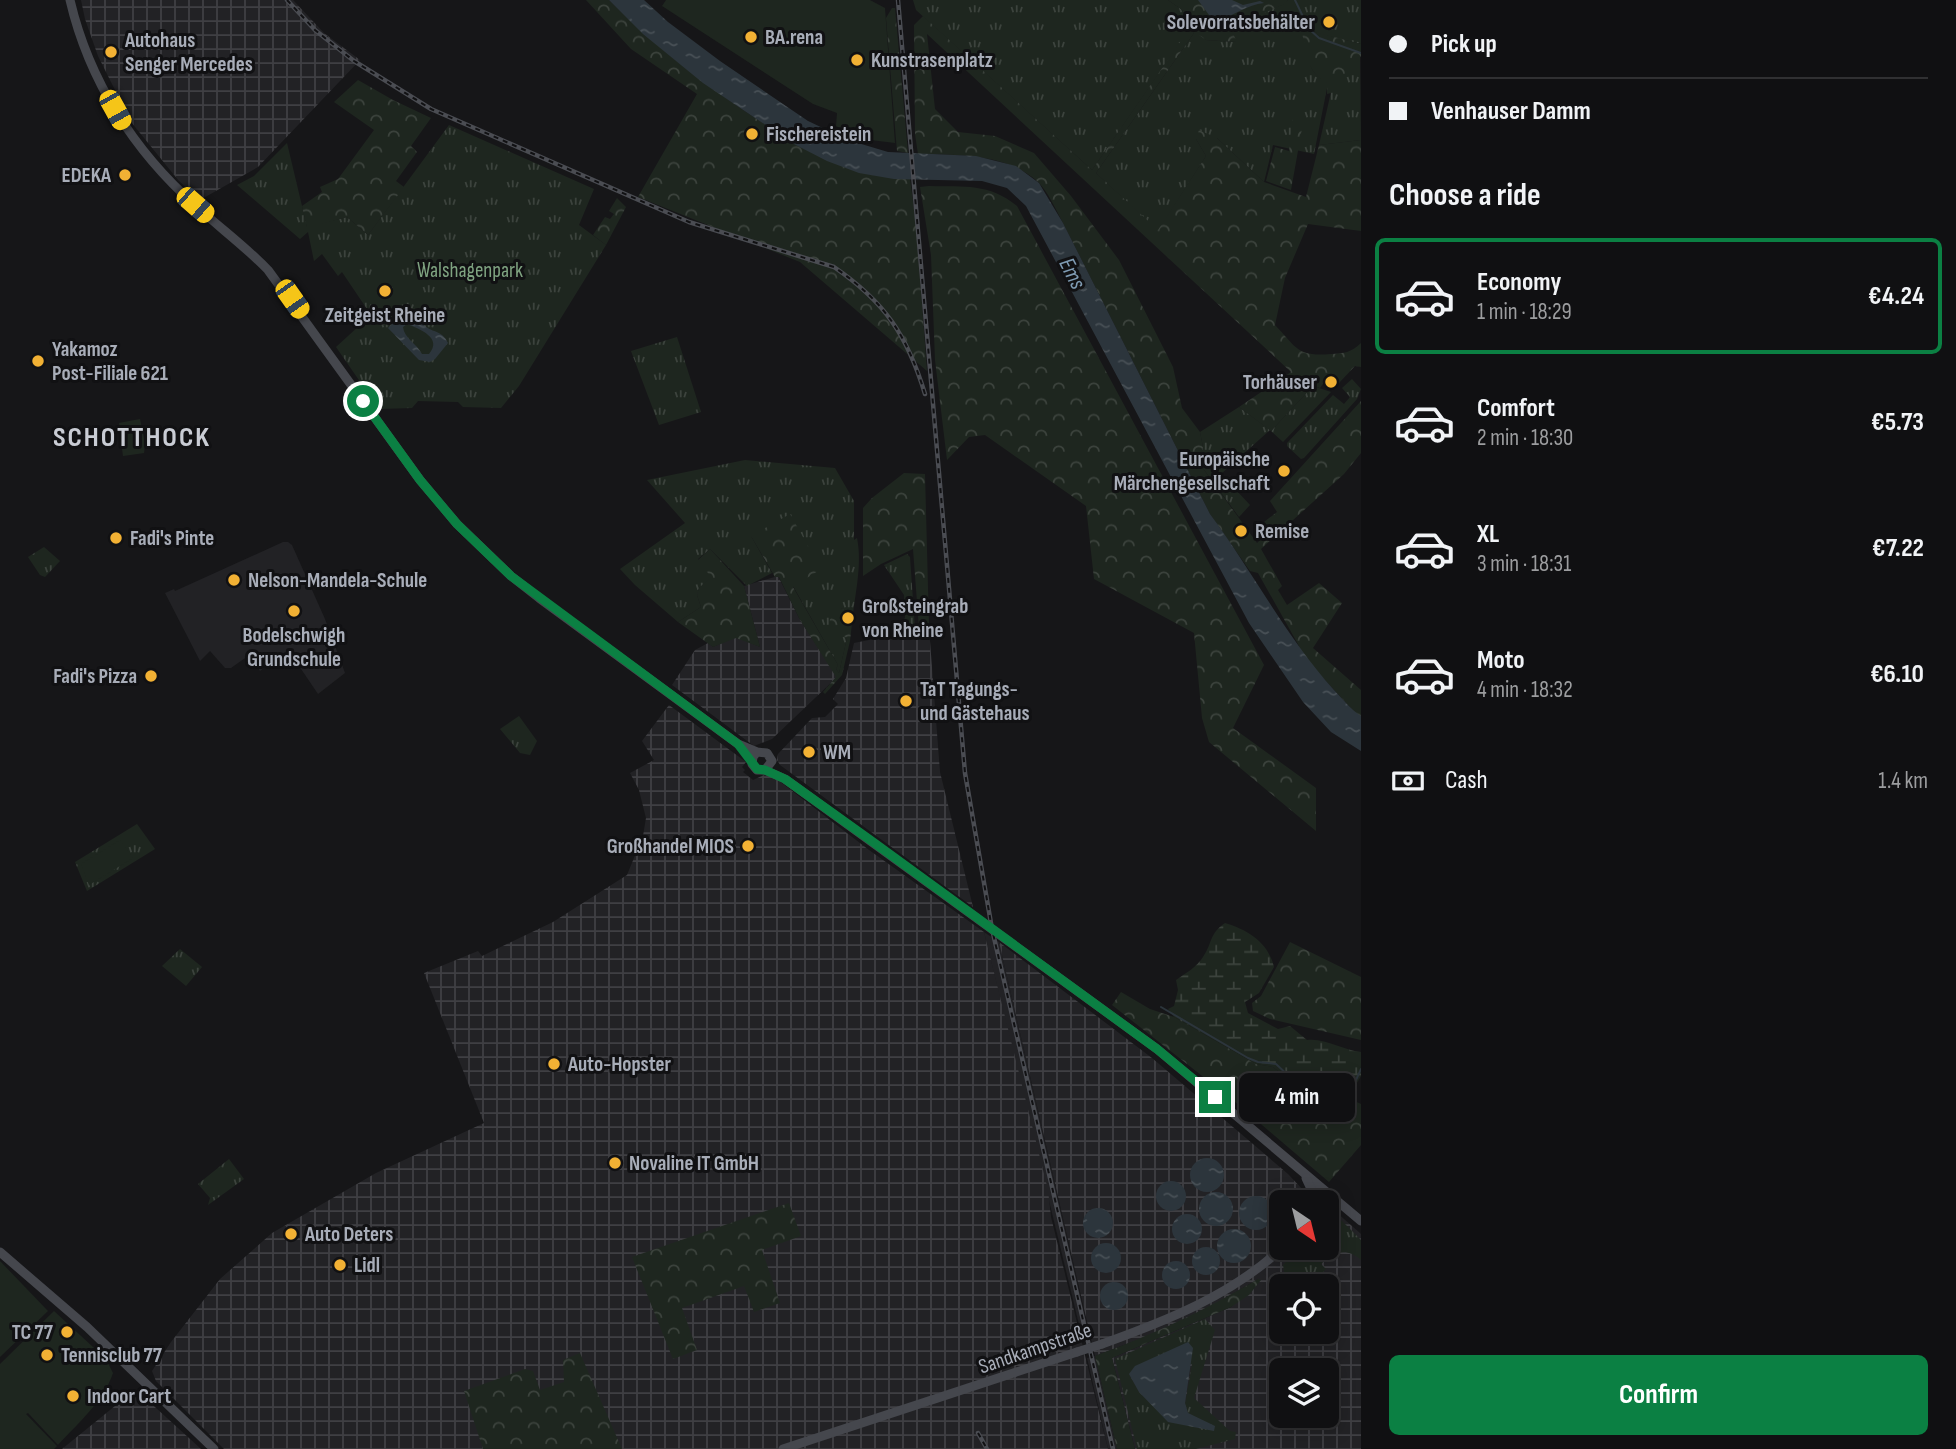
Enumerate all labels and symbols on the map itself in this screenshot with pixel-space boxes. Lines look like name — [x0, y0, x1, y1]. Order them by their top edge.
place label: Solevorratsbehälter — [1167, 10, 1316, 35]
marker: Solevorratsbehälter — [1321, 14, 1337, 30]
place label: BA.rena — [765, 25, 823, 50]
place label: Autohaus Senger Mercedes — [124, 28, 253, 77]
marker: BA.rena — [743, 29, 759, 45]
marker: Autohaus Senger Mercedes — [103, 44, 119, 60]
place label: Kunstrasenplatz — [871, 48, 993, 73]
marker: Kunstrasenplatz — [849, 52, 865, 68]
car — [96, 87, 135, 133]
place label: Fischereistein — [766, 122, 871, 147]
marker: Fischereistein — [744, 126, 760, 142]
place label: EDEKA — [62, 163, 112, 188]
marker: EDEKA — [117, 167, 133, 183]
car — [173, 183, 218, 227]
water label: Ems — [1052, 253, 1092, 294]
park label: Walshagenpark — [417, 258, 523, 283]
car — [272, 276, 313, 322]
marker: Zeitgeist Rheine — [377, 283, 393, 299]
place label: Zeitgeist Rheine — [325, 303, 445, 328]
place label: Yakamoz Post-Filiale 621 — [52, 337, 168, 386]
marker: Yakamoz Post-Filiale 621 — [30, 353, 46, 369]
place label: Torhäuser — [1243, 370, 1318, 395]
marker: Torhäuser — [1323, 374, 1339, 390]
route start — [347, 385, 379, 417]
district label: SCHOTTHOCK — [53, 421, 211, 454]
place label: Europäische Märchengesellschaft — [1114, 447, 1270, 496]
marker: Europäische Märchengesellschaft — [1276, 463, 1292, 479]
place label: Remise — [1255, 519, 1309, 544]
marker: Remise — [1233, 523, 1249, 539]
place label: Fadi's Pinte — [130, 526, 214, 551]
marker: Fadi's Pinte — [108, 530, 124, 546]
place label: Nelson-Mandela-Schule — [248, 568, 427, 593]
marker: Nelson-Mandela-Schule — [226, 572, 242, 588]
place label: Großsteingrab von Rheine — [862, 594, 968, 643]
marker: Bodelschwigh Grundschule — [286, 603, 302, 619]
marker: Großsteingrab von Rheine — [840, 610, 856, 626]
place label: Bodelschwigh Grundschule — [243, 623, 345, 672]
place label: Fadi's Pizza — [53, 664, 137, 689]
marker: Fadi's Pizza — [143, 668, 159, 684]
place label: TaT Tagungs- und Gästehaus — [920, 677, 1030, 726]
marker: TaT Tagungs- und Gästehaus — [898, 693, 914, 709]
place label: WM — [823, 740, 851, 765]
marker: WM — [801, 744, 817, 760]
place label: Großhandel MIOS — [607, 834, 734, 859]
marker: Großhandel MIOS — [740, 838, 756, 854]
place label: Auto-Hopster — [567, 1052, 671, 1077]
marker: Auto-Hopster — [546, 1056, 562, 1072]
callout: 4 min — [1240, 1072, 1355, 1122]
route end — [1199, 1081, 1231, 1113]
place label: Novaline IT GmbH — [629, 1151, 759, 1176]
marker: Novaline IT GmbH — [607, 1155, 623, 1171]
north arrow — [1269, 1190, 1339, 1260]
place label: Auto Deters — [304, 1222, 393, 1247]
marker: Auto Deters — [283, 1226, 299, 1242]
place label: Lidl — [354, 1253, 380, 1278]
marker: Lidl — [332, 1257, 348, 1273]
street label: Sandkampstraße — [975, 1317, 1095, 1380]
place label: TC 77 — [12, 1320, 54, 1345]
marker: TC 77 — [59, 1324, 75, 1340]
place label: Tennisclub 77 — [61, 1343, 163, 1368]
marker: Tennisclub 77 — [39, 1347, 55, 1363]
place label: Indoor Cart — [87, 1384, 171, 1409]
marker: Indoor Cart — [65, 1388, 81, 1404]

